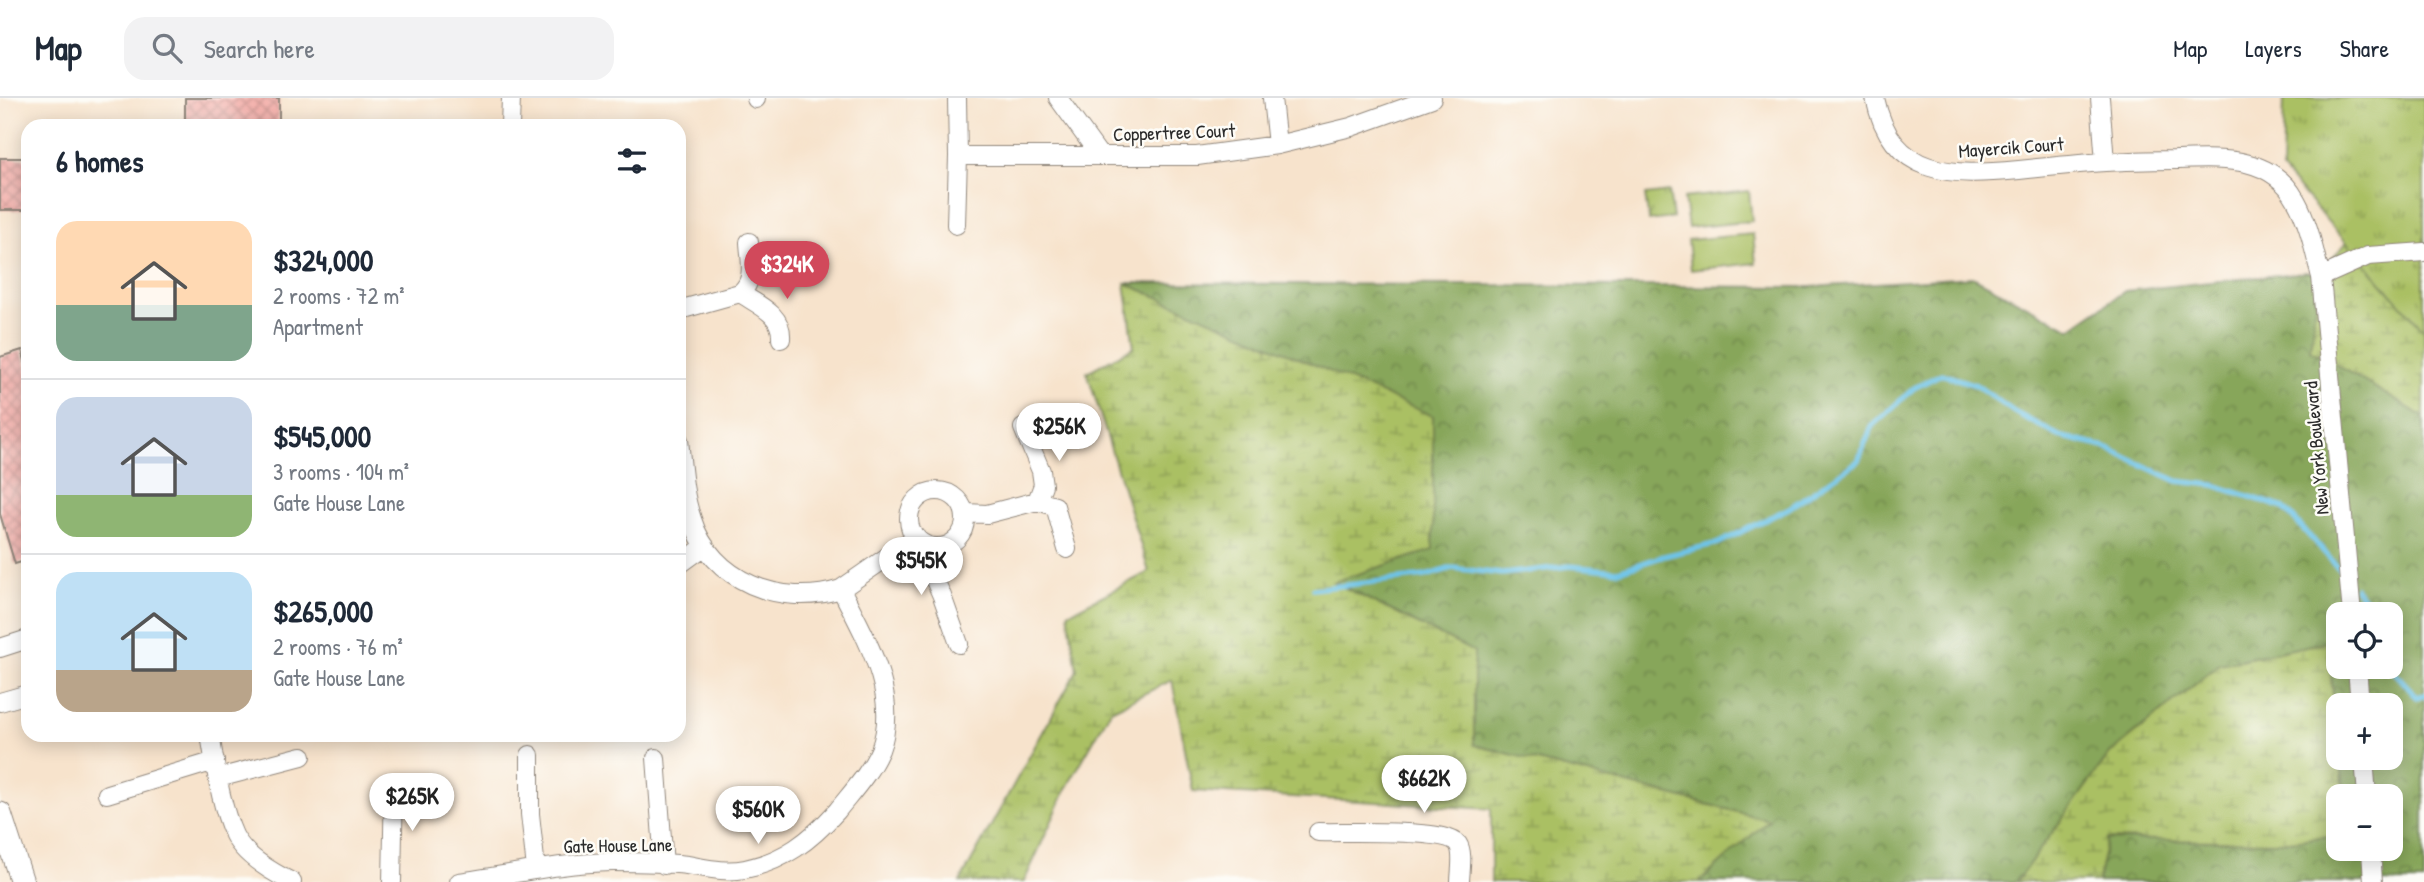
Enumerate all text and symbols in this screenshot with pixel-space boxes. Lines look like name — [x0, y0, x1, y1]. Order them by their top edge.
search box — [124, 17, 614, 80]
text: Map — [35, 26, 82, 70]
icon: search — [148, 29, 186, 67]
text: Search here — [204, 31, 315, 66]
text: Map — [2173, 32, 2207, 64]
text: Layers — [2245, 32, 2302, 64]
text: Share — [2340, 32, 2389, 64]
street label: Coppertree Court — [1113, 117, 1236, 147]
street label: Mayercik Court — [1958, 130, 2065, 164]
text: 6 homes — [56, 141, 143, 181]
icon: filters — [613, 142, 651, 180]
text: $324,000 — [273, 240, 373, 280]
pin: $324K — [738, 242, 836, 301]
text: $324K — [760, 248, 814, 279]
icon: home — [112, 249, 196, 333]
text: 2 rooms · 72 m² — [273, 280, 405, 311]
text: Apartment — [273, 311, 363, 342]
street label: New York Boulevard — [2297, 380, 2335, 516]
pin: $256K — [1010, 404, 1108, 463]
text: $256K — [1032, 410, 1086, 441]
text: $545,000 — [273, 416, 371, 456]
icon: home — [112, 425, 196, 509]
text: 3 rooms · 104 m² — [273, 456, 409, 487]
text: Gate House Lane — [273, 487, 405, 518]
pin: $545K — [872, 538, 970, 597]
text: $545K — [895, 544, 947, 575]
text: $265,000 — [273, 591, 373, 631]
icon: home — [112, 600, 196, 684]
map controls — [2326, 602, 2403, 861]
button: locate — [2326, 602, 2403, 679]
text: 2 rooms · 76 m² — [273, 631, 403, 662]
text: Gate House Lane — [273, 662, 405, 693]
button: + — [2326, 693, 2403, 770]
pin: $662K — [1375, 756, 1473, 815]
text: $662K — [1398, 762, 1450, 793]
pin: $265K — [363, 774, 461, 833]
text: $265K — [385, 780, 439, 811]
button: − — [2326, 784, 2403, 861]
pin: $560K — [709, 786, 807, 846]
text: $560K — [732, 793, 784, 824]
street label: Gate House Lane — [563, 831, 673, 859]

